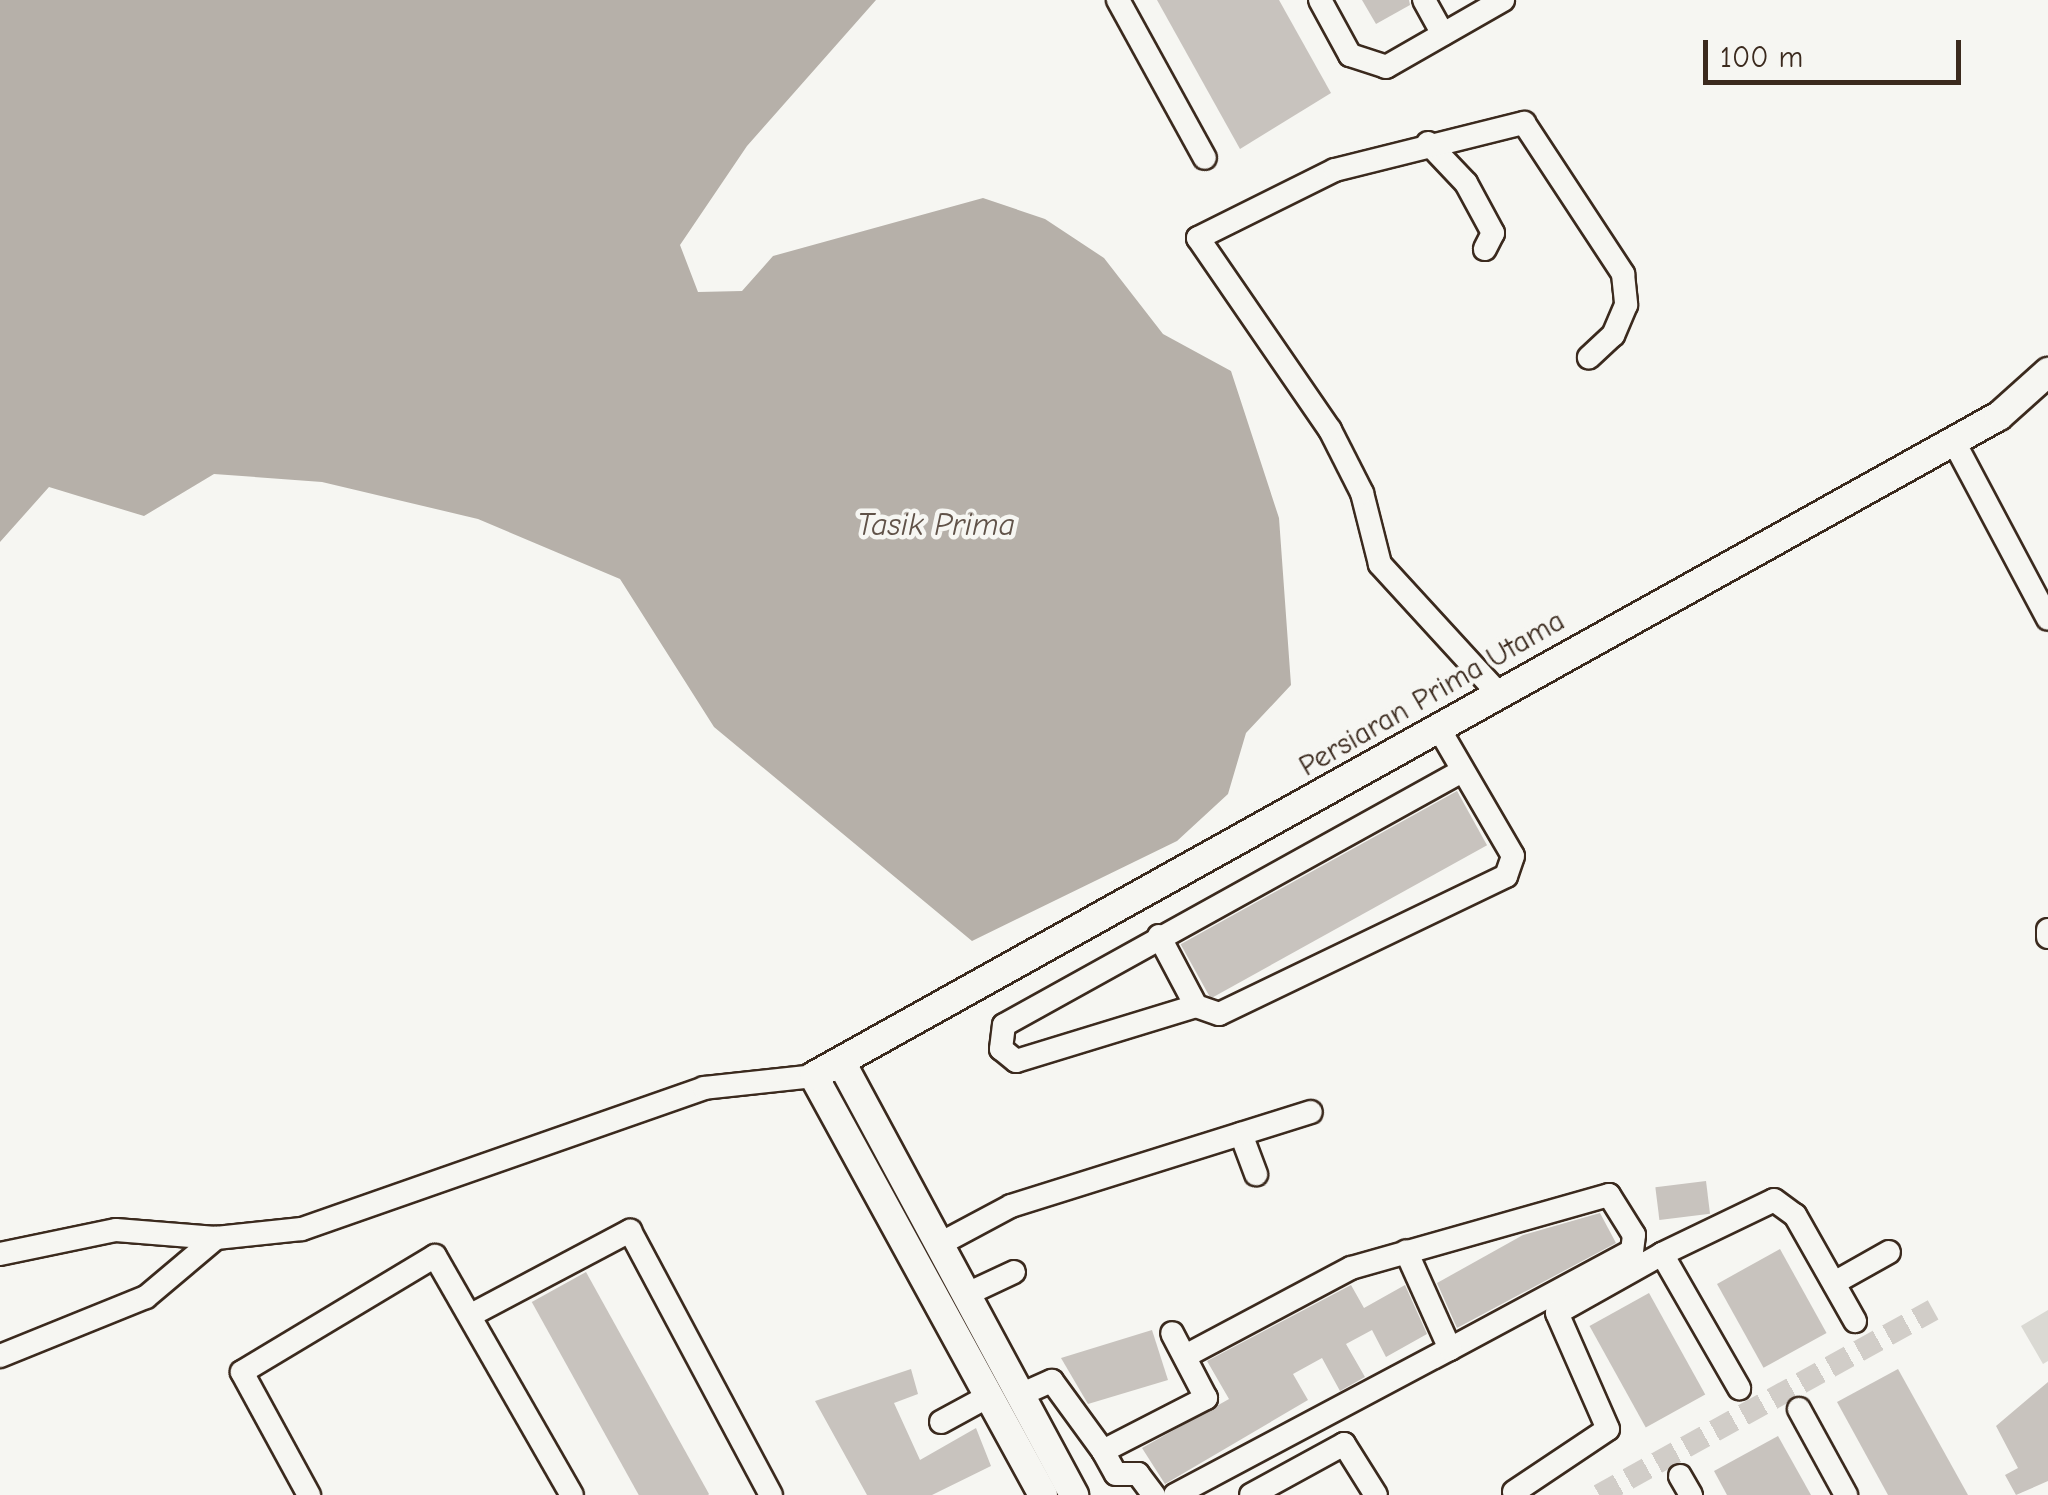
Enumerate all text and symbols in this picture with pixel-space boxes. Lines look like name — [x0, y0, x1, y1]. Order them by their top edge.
scale bar — [1708, 20, 1966, 82]
text: 100 m — [1720, 40, 1803, 75]
water label: Tasik Prima — [857, 506, 1015, 544]
street label: Persiaran Prima Utama — [1293, 603, 1571, 785]

